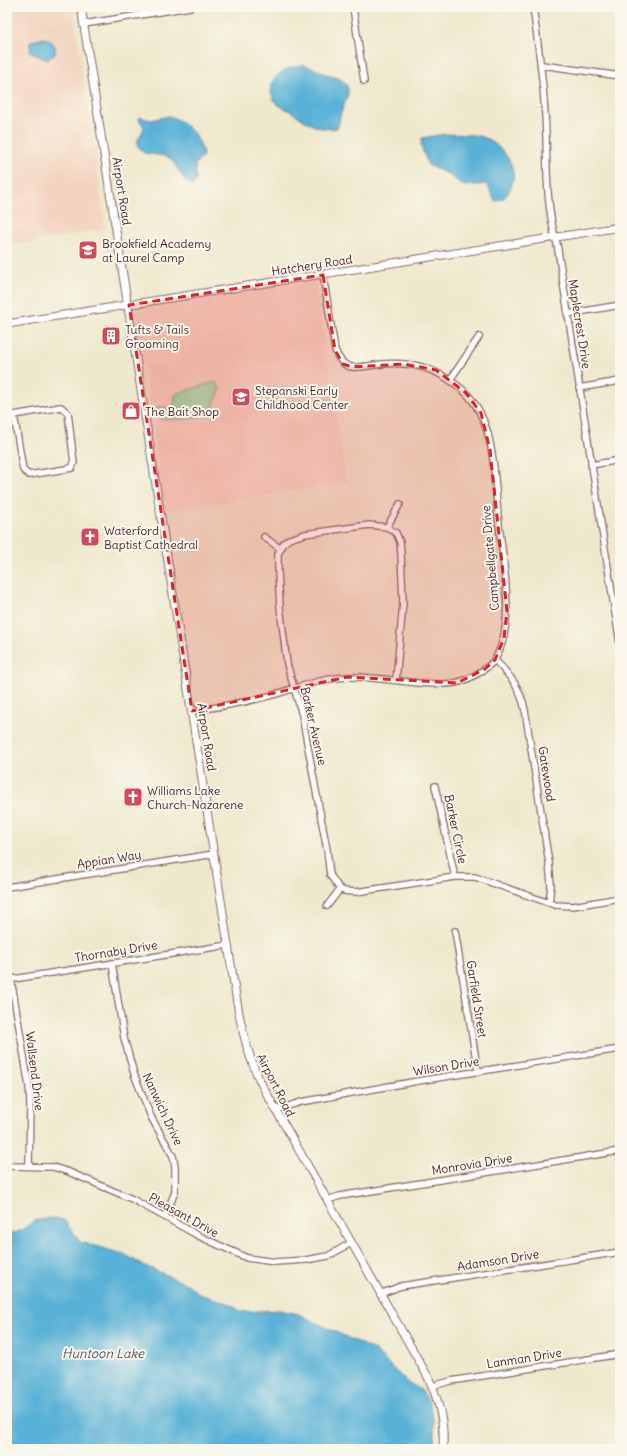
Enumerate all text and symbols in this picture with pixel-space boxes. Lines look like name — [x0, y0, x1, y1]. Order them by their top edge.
street label: Airport Road — [109, 156, 135, 226]
place label: Brookfield Academy at Laurel Camp — [102, 236, 211, 265]
school or university icon: Brookfield Academy at Laurel Camp — [77, 239, 99, 261]
street label: Hatchery Road — [270, 251, 354, 279]
street label: Maplecrest Drive — [566, 278, 594, 370]
place label: Tufts & Tails Grooming — [125, 322, 189, 351]
building icon: Tufts & Tails Grooming — [100, 325, 122, 347]
place label: Stepanski Early Childhood Center — [255, 383, 349, 412]
school or university icon: Stepanski Early Childhood Center — [230, 386, 252, 408]
shop icon: The Bait Shop — [120, 400, 142, 422]
place label: The Bait Shop — [145, 404, 219, 419]
street label: Campbellgate Drive — [478, 505, 502, 611]
place label: Waterford Baptist Cathedral — [104, 523, 198, 552]
church icon: Waterford Baptist Cathedral — [79, 526, 101, 548]
street label: Barker Avenue — [298, 685, 330, 767]
street label: Airport Road — [194, 702, 220, 772]
street label: Gatewood — [535, 745, 559, 803]
place label: Williams Lake Church-Nazarene — [147, 783, 244, 812]
church icon: Williams Lake Church-Nazarene — [122, 786, 144, 808]
street label: Barker Circle — [441, 793, 471, 865]
street label: Appian Way — [76, 847, 142, 871]
street label: Thornaby Drive — [74, 937, 158, 965]
street label: Garfield Street — [463, 959, 491, 1039]
street label: Wallsend Drive — [23, 1030, 47, 1112]
street label: Airport Road — [254, 1051, 298, 1119]
street label: Wilson Drive — [412, 1053, 480, 1079]
street label: Nanwich Drive — [140, 1070, 186, 1148]
street label: Monrovia Drive — [431, 1150, 513, 1178]
street label: Pleasant Drive — [146, 1190, 222, 1240]
street label: Adamson Drive — [456, 1246, 540, 1274]
water label: Huntoon Lake — [62, 1345, 145, 1362]
street label: Lanman Drive — [485, 1345, 563, 1371]

